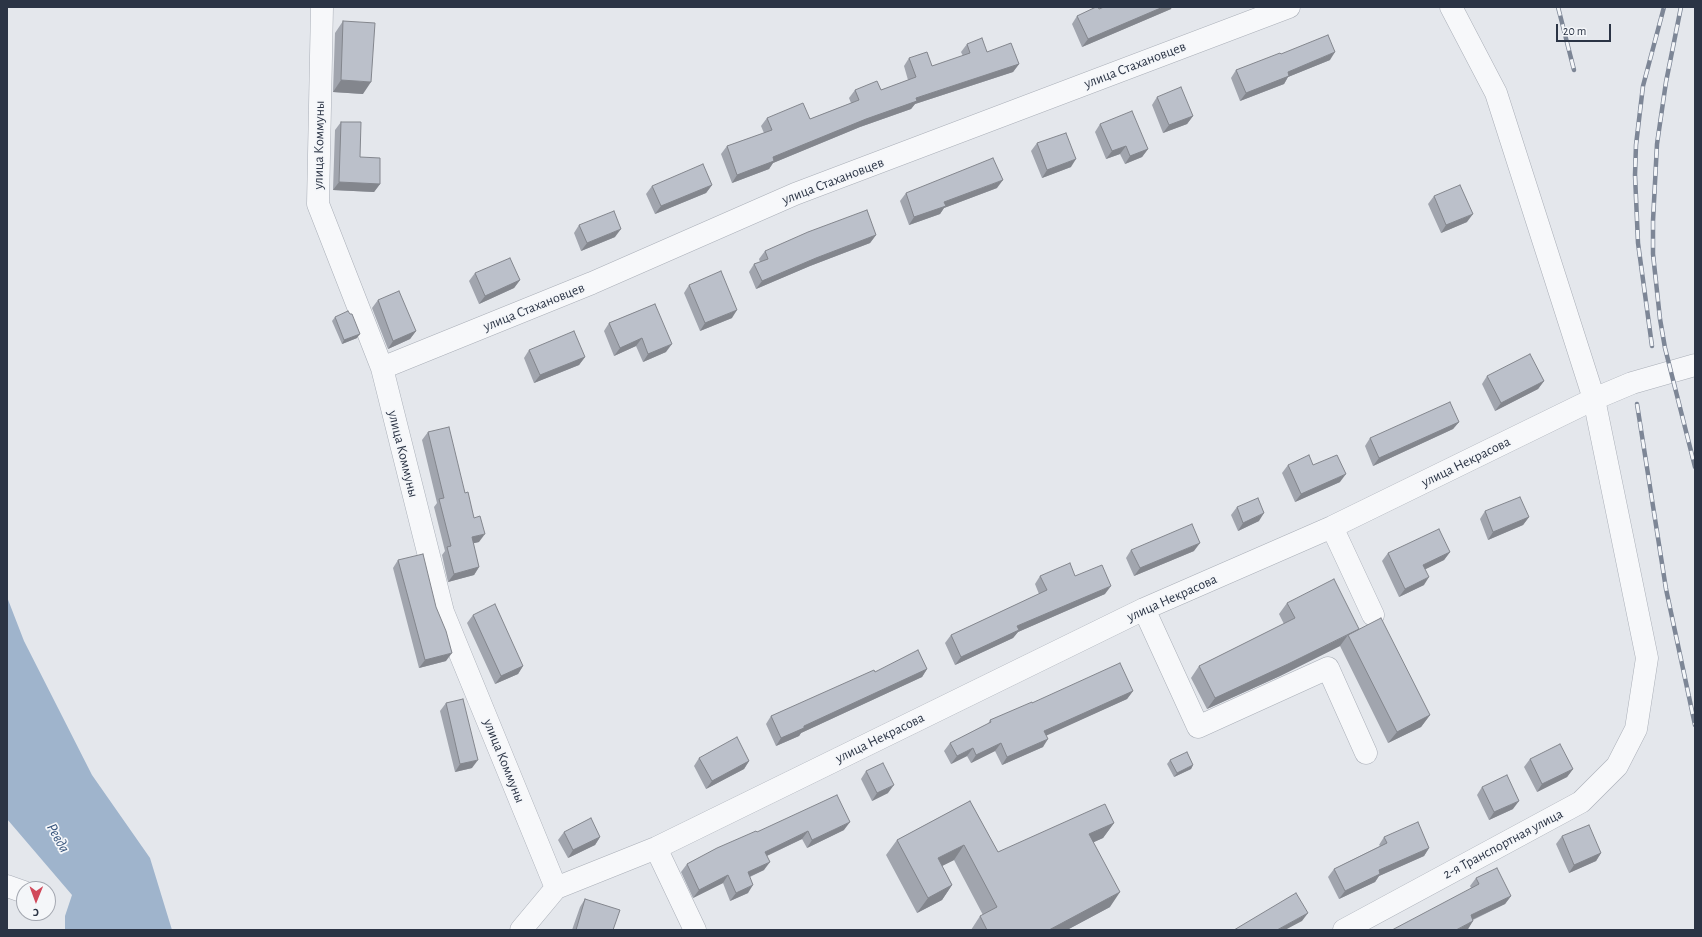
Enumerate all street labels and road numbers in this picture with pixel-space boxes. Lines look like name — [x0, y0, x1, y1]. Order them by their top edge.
street label: улица Стахановцев — [1082, 38, 1188, 92]
street label: улица Коммуны — [310, 100, 328, 190]
street label: улица Стахановцев — [780, 154, 886, 208]
street label: улица Стахановцев — [481, 279, 587, 335]
street label: улица Коммуны — [384, 409, 422, 499]
street label: улица Некрасова — [1419, 433, 1513, 491]
street label: улица Некрасова — [1124, 571, 1220, 625]
street label: улица Некрасова — [833, 709, 927, 767]
street label: улица Коммуны — [480, 717, 528, 805]
street label: 2-я Транспортная улица — [1440, 805, 1566, 883]

